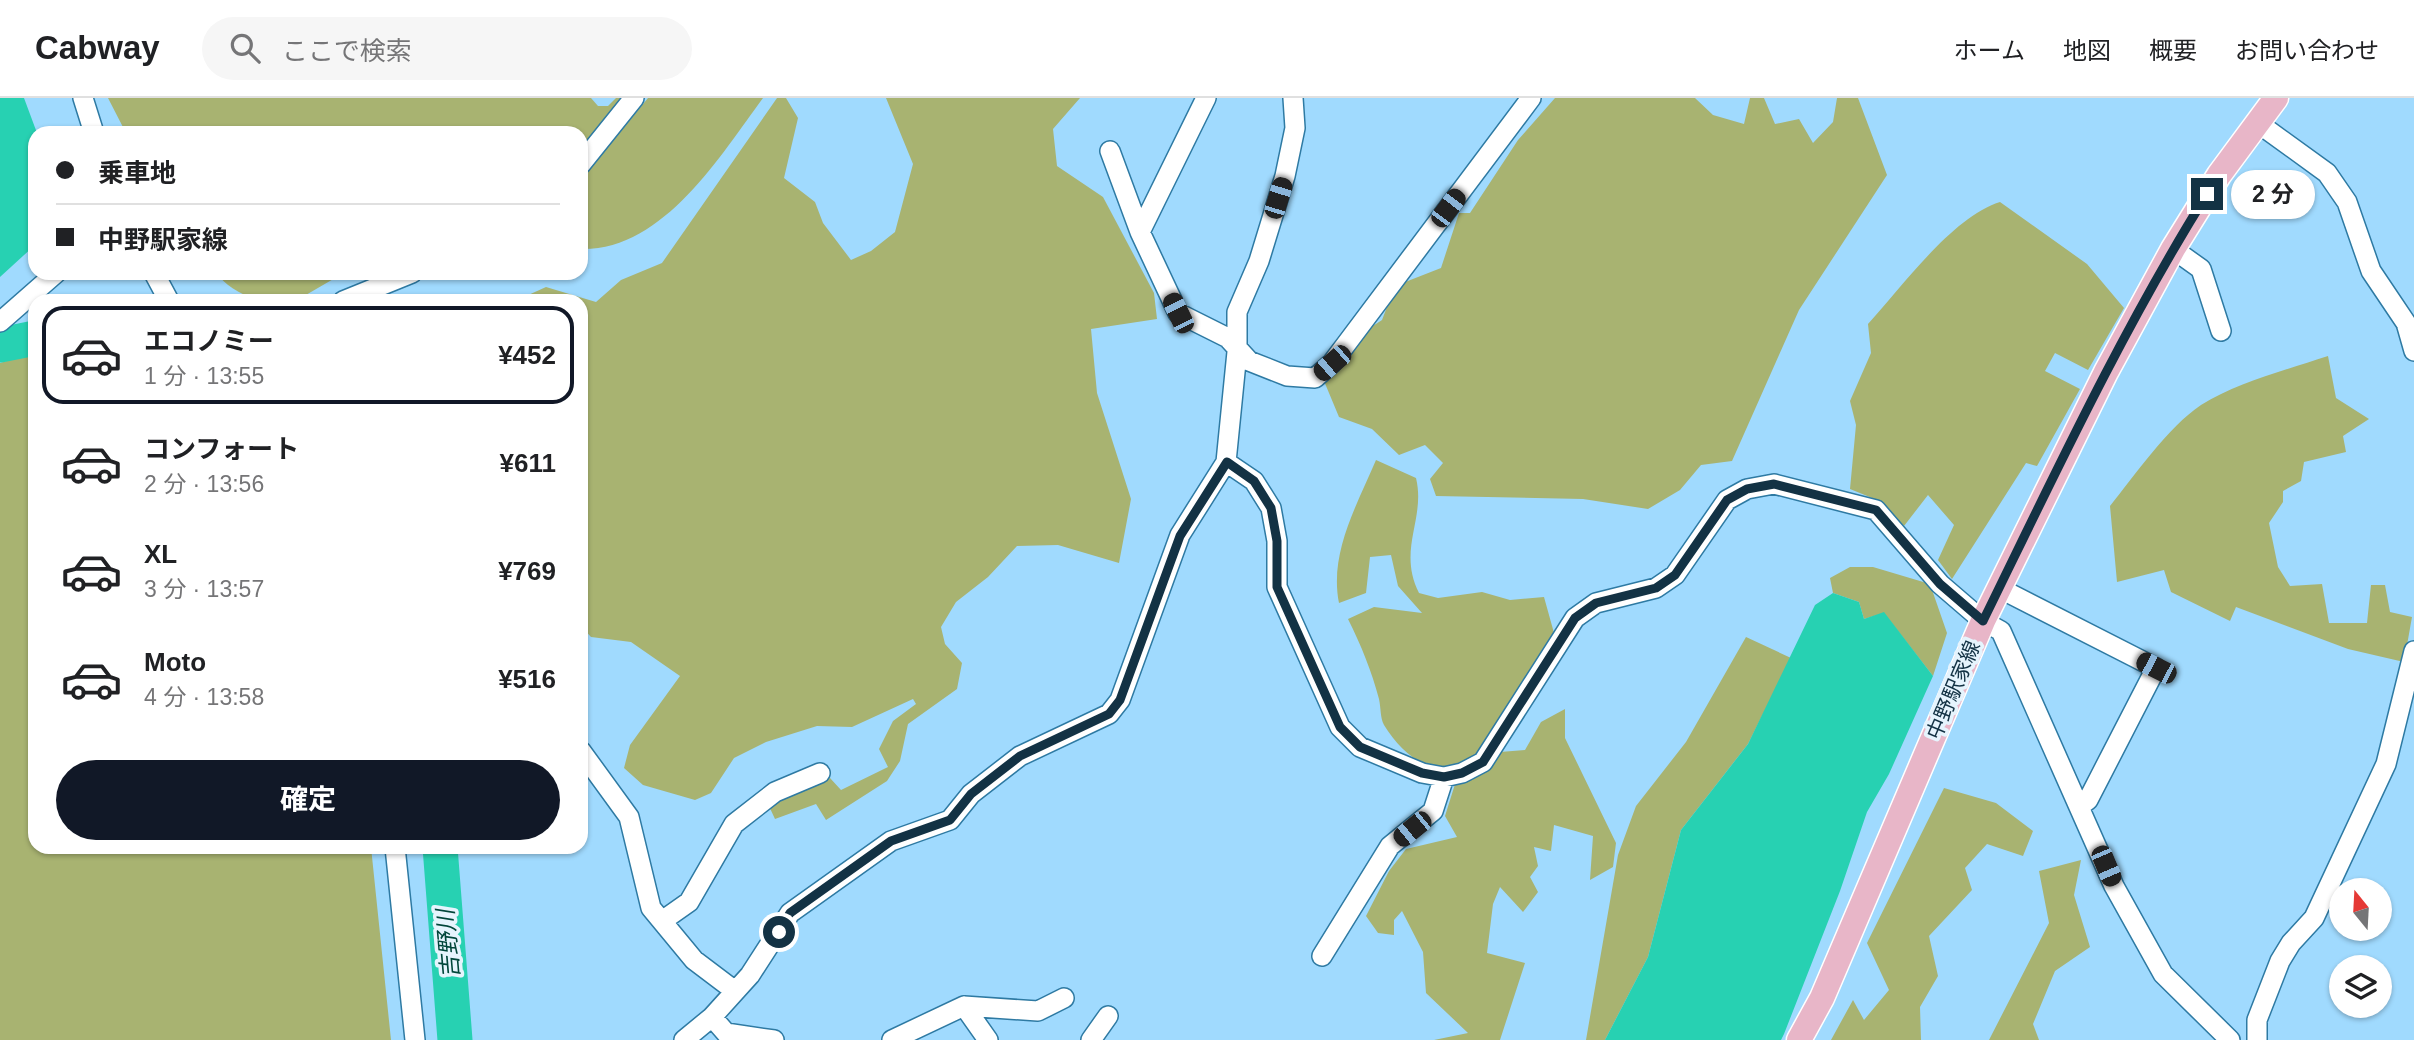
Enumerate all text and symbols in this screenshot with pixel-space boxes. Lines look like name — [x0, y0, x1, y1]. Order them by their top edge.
search box — [202, 17, 692, 80]
text: Cabway — [35, 29, 160, 66]
icon: search — [226, 29, 264, 67]
text: ここで検索 — [282, 36, 412, 66]
text: ホーム — [1954, 37, 2025, 64]
text: 地図 — [2063, 37, 2111, 64]
text: 概要 — [2149, 37, 2197, 64]
text: お問い合わせ — [2235, 37, 2379, 64]
text: 乗車地 — [98, 158, 176, 188]
callout: 2 分 — [2232, 170, 2316, 218]
car — [1262, 175, 1295, 221]
route end — [2191, 178, 2223, 210]
text: 2 分 — [2252, 181, 2294, 207]
car — [1427, 185, 1470, 231]
text: 中野駅家線 — [98, 225, 228, 255]
car — [1160, 290, 1197, 336]
icon: car — [60, 324, 123, 387]
text: エコノミー — [144, 326, 274, 356]
text: ¥452 — [498, 340, 556, 370]
car — [1310, 341, 1355, 385]
text: 1 分 · 13:55 — [144, 363, 264, 389]
icon: car — [60, 432, 123, 495]
text: コンフォート — [144, 434, 299, 464]
text: ¥611 — [500, 448, 556, 478]
text: 2 分 · 13:56 — [144, 471, 264, 497]
text: XL — [144, 539, 177, 569]
icon: car — [60, 540, 123, 603]
text: ¥769 — [498, 556, 556, 586]
text: 3 分 · 13:57 — [144, 576, 264, 602]
street label: 中野駅家線 — [1922, 637, 1984, 743]
text: Moto — [144, 647, 206, 677]
icon: car — [60, 648, 123, 711]
car — [2133, 649, 2180, 687]
text: ¥516 — [498, 664, 556, 694]
text: 4 分 · 13:58 — [144, 684, 264, 710]
button: 確定 — [56, 760, 560, 840]
car — [1390, 808, 1435, 850]
car — [2089, 843, 2124, 889]
north arrow — [2329, 878, 2392, 942]
map controls — [2329, 878, 2392, 1018]
water label: 吉野川 — [432, 906, 464, 980]
route start — [763, 916, 795, 948]
button: layers — [2329, 955, 2392, 1018]

